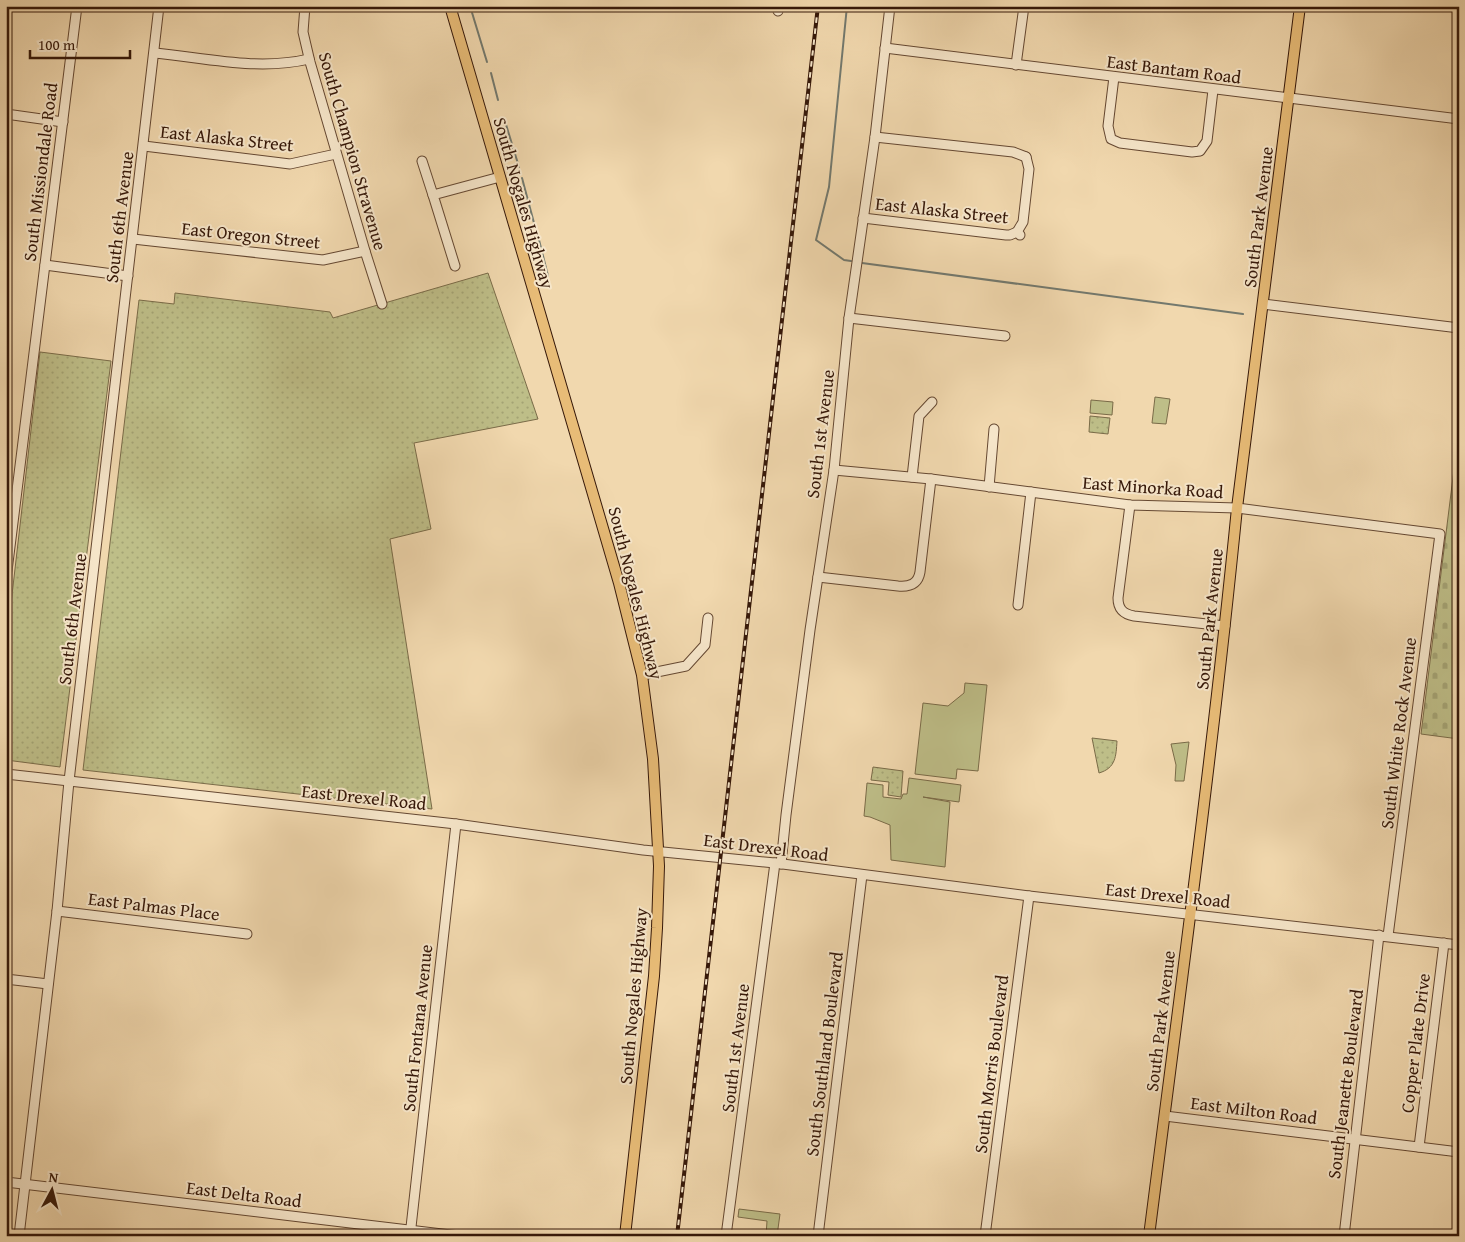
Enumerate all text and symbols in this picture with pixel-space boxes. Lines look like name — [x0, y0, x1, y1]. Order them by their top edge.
scale bar — [30, 28, 130, 60]
text: 100 m — [38, 34, 76, 55]
street label: East Bantam Road — [1105, 47, 1243, 91]
street label: South Champion Stravenue — [312, 49, 394, 253]
street label: South Missiondale Road — [16, 81, 64, 263]
street label: South Nogales Highway — [487, 114, 561, 292]
street label: East Alaska Street — [159, 118, 296, 158]
street label: South Park Avenue — [1236, 145, 1280, 289]
street label: South 6th Avenue — [98, 150, 140, 284]
street label: East Alaska Street — [874, 190, 1011, 230]
street label: East Oregon Street — [180, 214, 322, 256]
street label: South 1st Avenue — [799, 368, 841, 500]
street label: East Minorka Road — [1082, 469, 1225, 505]
street label: South Nogales Highway — [601, 504, 671, 682]
street label: South Park Avenue — [1188, 547, 1230, 691]
street label: South 6th Avenue — [51, 552, 93, 686]
street label: South White Rock Avenue — [1373, 636, 1423, 830]
street label: East Drexel Road — [300, 777, 428, 817]
street label: East Drexel Road — [702, 826, 830, 868]
street label: East Drexel Road — [1104, 875, 1232, 915]
street label: East Palmas Place — [87, 885, 221, 927]
street label: South Nogales Highway — [612, 907, 654, 1085]
street label: South Fontana Avenue — [395, 943, 439, 1113]
street label: South Park Avenue — [1138, 949, 1182, 1093]
street label: South Southland Boulevard — [798, 950, 850, 1158]
street label: Copper Plate Drive — [1393, 972, 1437, 1114]
street label: South Morris Boulevard — [967, 973, 1015, 1155]
street label: South 1st Avenue — [714, 982, 756, 1114]
street label: South Jeanette Boulevard — [1320, 987, 1370, 1180]
street label: East Milton Road — [1189, 1089, 1319, 1131]
north arrow — [28, 1164, 78, 1214]
text: N — [48, 1167, 60, 1188]
street label: East Delta Road — [185, 1174, 304, 1215]

